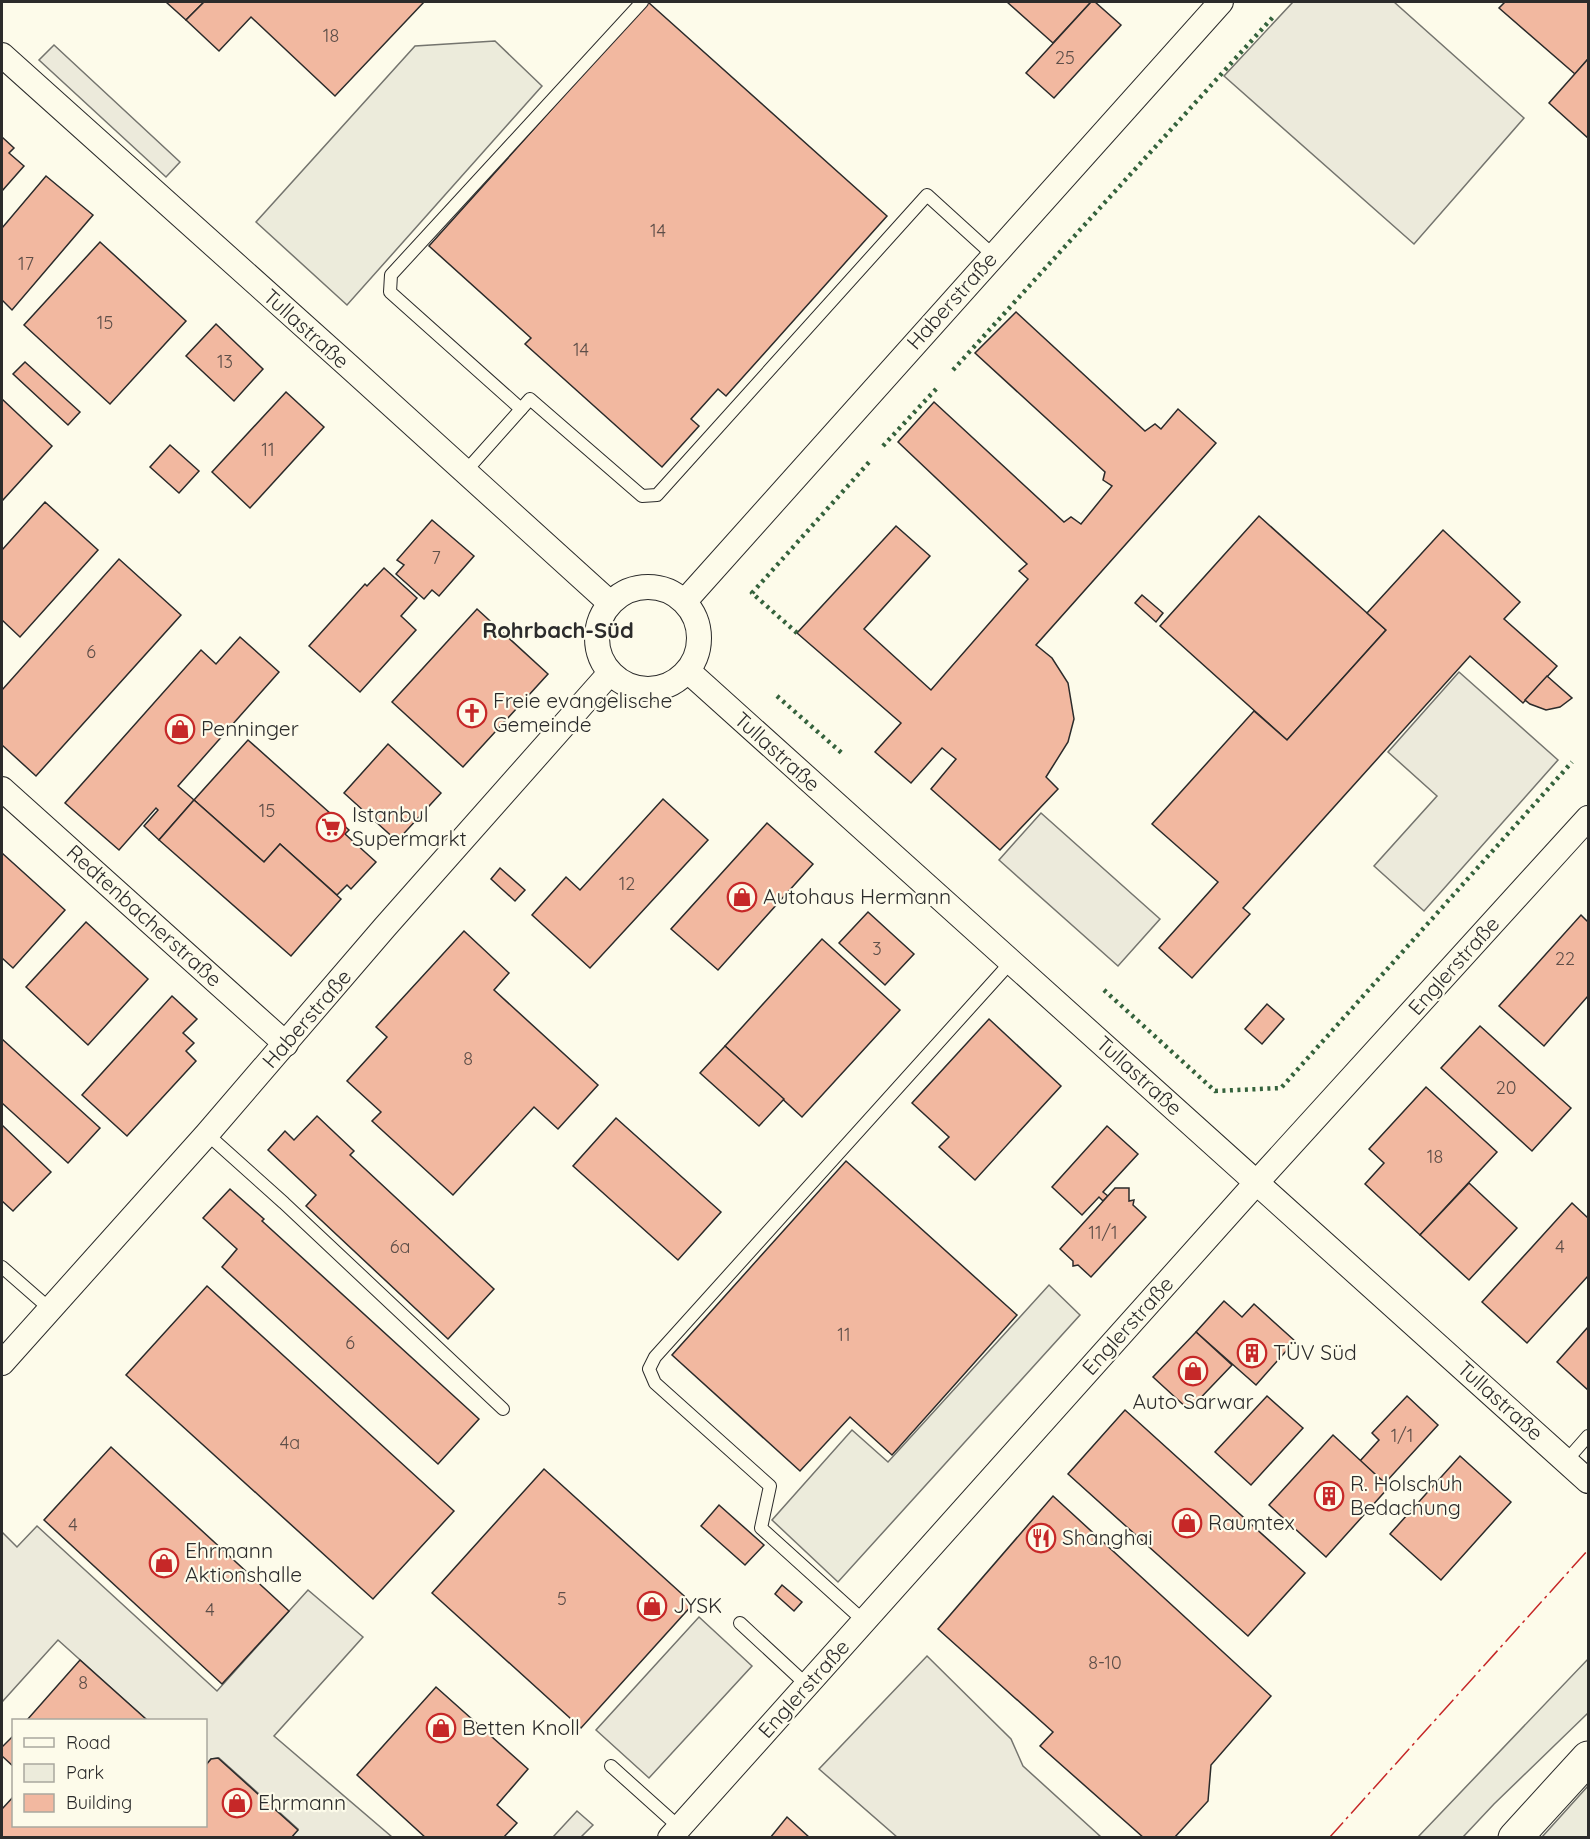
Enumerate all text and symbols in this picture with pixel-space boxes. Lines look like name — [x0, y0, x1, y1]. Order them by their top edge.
house number: 18 — [323, 24, 339, 47]
house number: 25 — [1055, 46, 1075, 69]
house number: 14 — [650, 219, 666, 242]
street label: Haberstraße — [901, 246, 1002, 355]
house number: 17 — [18, 252, 34, 275]
street label: Tullastraße — [258, 283, 355, 374]
house number: 15 — [97, 311, 113, 334]
house number: 14 — [573, 338, 589, 361]
house number: 13 — [217, 350, 233, 373]
house number: 11 — [261, 438, 275, 461]
house number: 7 — [431, 546, 441, 569]
district label: Rohrbach-Süd — [482, 616, 634, 644]
house number: 6 — [86, 640, 96, 663]
place label: Freie evangelische Gemeinde — [493, 687, 672, 737]
church icon: Freie evangelische Gemeinde — [456, 697, 488, 729]
street label: Tullastraße — [729, 706, 826, 797]
shop icon: Penninger — [164, 713, 196, 745]
place label: Penninger — [201, 715, 299, 741]
house number: 15 — [259, 799, 275, 822]
place label: Istanbul Supermarkt — [352, 801, 467, 851]
supermarket icon: Istanbul Supermarkt — [315, 811, 347, 843]
street label: Redtenbacherstraße — [62, 839, 228, 992]
house number: 12 — [619, 872, 635, 895]
shop icon: Autohaus Hermann — [726, 881, 758, 913]
place label: Autohaus Hermann — [763, 883, 951, 909]
street label: Englerstraße — [1402, 911, 1504, 1020]
house number: 3 — [872, 937, 882, 960]
house number: 22 — [1555, 947, 1575, 970]
street label: Haberstraße — [256, 964, 356, 1073]
street label: Tullastraße — [1091, 1030, 1188, 1121]
house number: 8 — [463, 1047, 473, 1070]
house number: 20 — [1496, 1076, 1516, 1099]
house number: 18 — [1427, 1145, 1443, 1168]
house number: 11/1 — [1088, 1221, 1118, 1244]
house number: 6a — [390, 1235, 410, 1258]
house number: 4 — [1555, 1235, 1565, 1258]
street label: Englerstraße — [1076, 1271, 1178, 1380]
house number: 11 — [837, 1323, 851, 1346]
house number: 6 — [345, 1331, 355, 1354]
building icon: TÜV Süd — [1236, 1337, 1268, 1369]
place label: TÜV Süd — [1273, 1339, 1357, 1365]
shop icon: Auto Sarwar — [1177, 1355, 1209, 1387]
street label: Tullastraße — [1452, 1355, 1549, 1446]
place label: Auto Sarwar — [1132, 1388, 1254, 1414]
house number: 1/1 — [1391, 1424, 1413, 1447]
house number: 4a — [280, 1431, 300, 1454]
place label: R. Holschuh Bedachung — [1350, 1470, 1463, 1520]
building icon: R. Holschuh Bedachung — [1313, 1480, 1345, 1512]
shop icon: Raumtex — [1171, 1507, 1203, 1539]
place label: Raumtex — [1208, 1509, 1295, 1535]
house number: 4 — [68, 1513, 78, 1536]
restaurant icon: Shanghai — [1025, 1522, 1057, 1554]
place label: Shanghai — [1062, 1524, 1153, 1550]
place label: Ehrmann Aktionshalle — [185, 1537, 302, 1587]
shop icon: Ehrmann Aktionshalle — [148, 1547, 180, 1579]
house number: 5 — [557, 1587, 567, 1610]
shop icon: JYSK — [636, 1590, 668, 1622]
place label: JYSK — [673, 1592, 722, 1618]
house number: 4 — [205, 1598, 215, 1621]
street label: Englerstraße — [752, 1634, 854, 1743]
house number: 8-10 — [1088, 1651, 1122, 1674]
house number: 8 — [78, 1671, 88, 1694]
shop icon: Betten Knoll — [425, 1712, 457, 1744]
place label: Betten Knoll — [462, 1714, 580, 1740]
legend — [12, 1719, 207, 1827]
text: Road — [66, 1731, 111, 1754]
text: Park — [66, 1761, 104, 1784]
shop icon: Ehrmann — [221, 1787, 253, 1819]
place label: Ehrmann — [258, 1789, 346, 1815]
text: Building — [66, 1791, 132, 1814]

